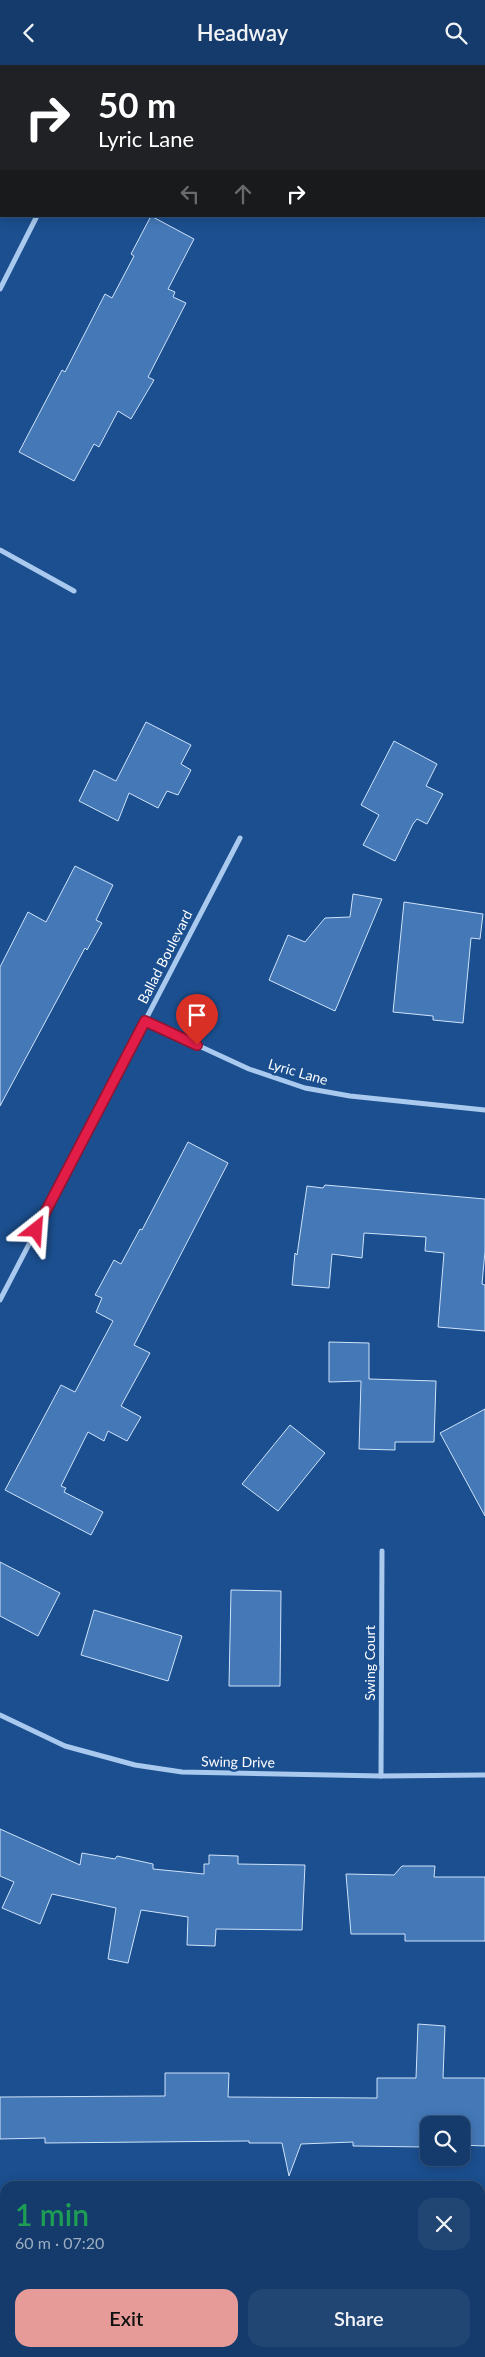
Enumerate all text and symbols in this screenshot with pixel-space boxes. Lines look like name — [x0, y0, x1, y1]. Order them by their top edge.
icon: back — [15, 19, 43, 47]
text: Headway — [197, 19, 288, 46]
icon: search — [442, 19, 470, 47]
text: 50 m — [98, 83, 176, 125]
icon: right — [15, 85, 80, 150]
text: Lyric Lane — [98, 125, 194, 152]
icon: left — [176, 180, 204, 208]
icon: ahead — [229, 180, 257, 208]
icon: right — [282, 180, 310, 208]
street label: Ballad Boulevard — [134, 907, 195, 1006]
pin — [176, 994, 218, 1045]
icon: arrive — [183, 1001, 211, 1029]
street label: Lyric Lane — [266, 1055, 330, 1088]
position arrow — [9, 1203, 61, 1255]
street label: Swing Court — [361, 1625, 378, 1701]
street label: Swing Drive — [201, 1752, 275, 1771]
map controls — [420, 2116, 470, 2166]
button: search — [420, 2116, 470, 2166]
text: 1 min — [15, 2196, 89, 2232]
button: close — [418, 2198, 470, 2250]
text: 60 m · 07:20 — [15, 2233, 104, 2252]
button: Exit — [15, 2289, 238, 2347]
button: Share — [248, 2289, 470, 2347]

